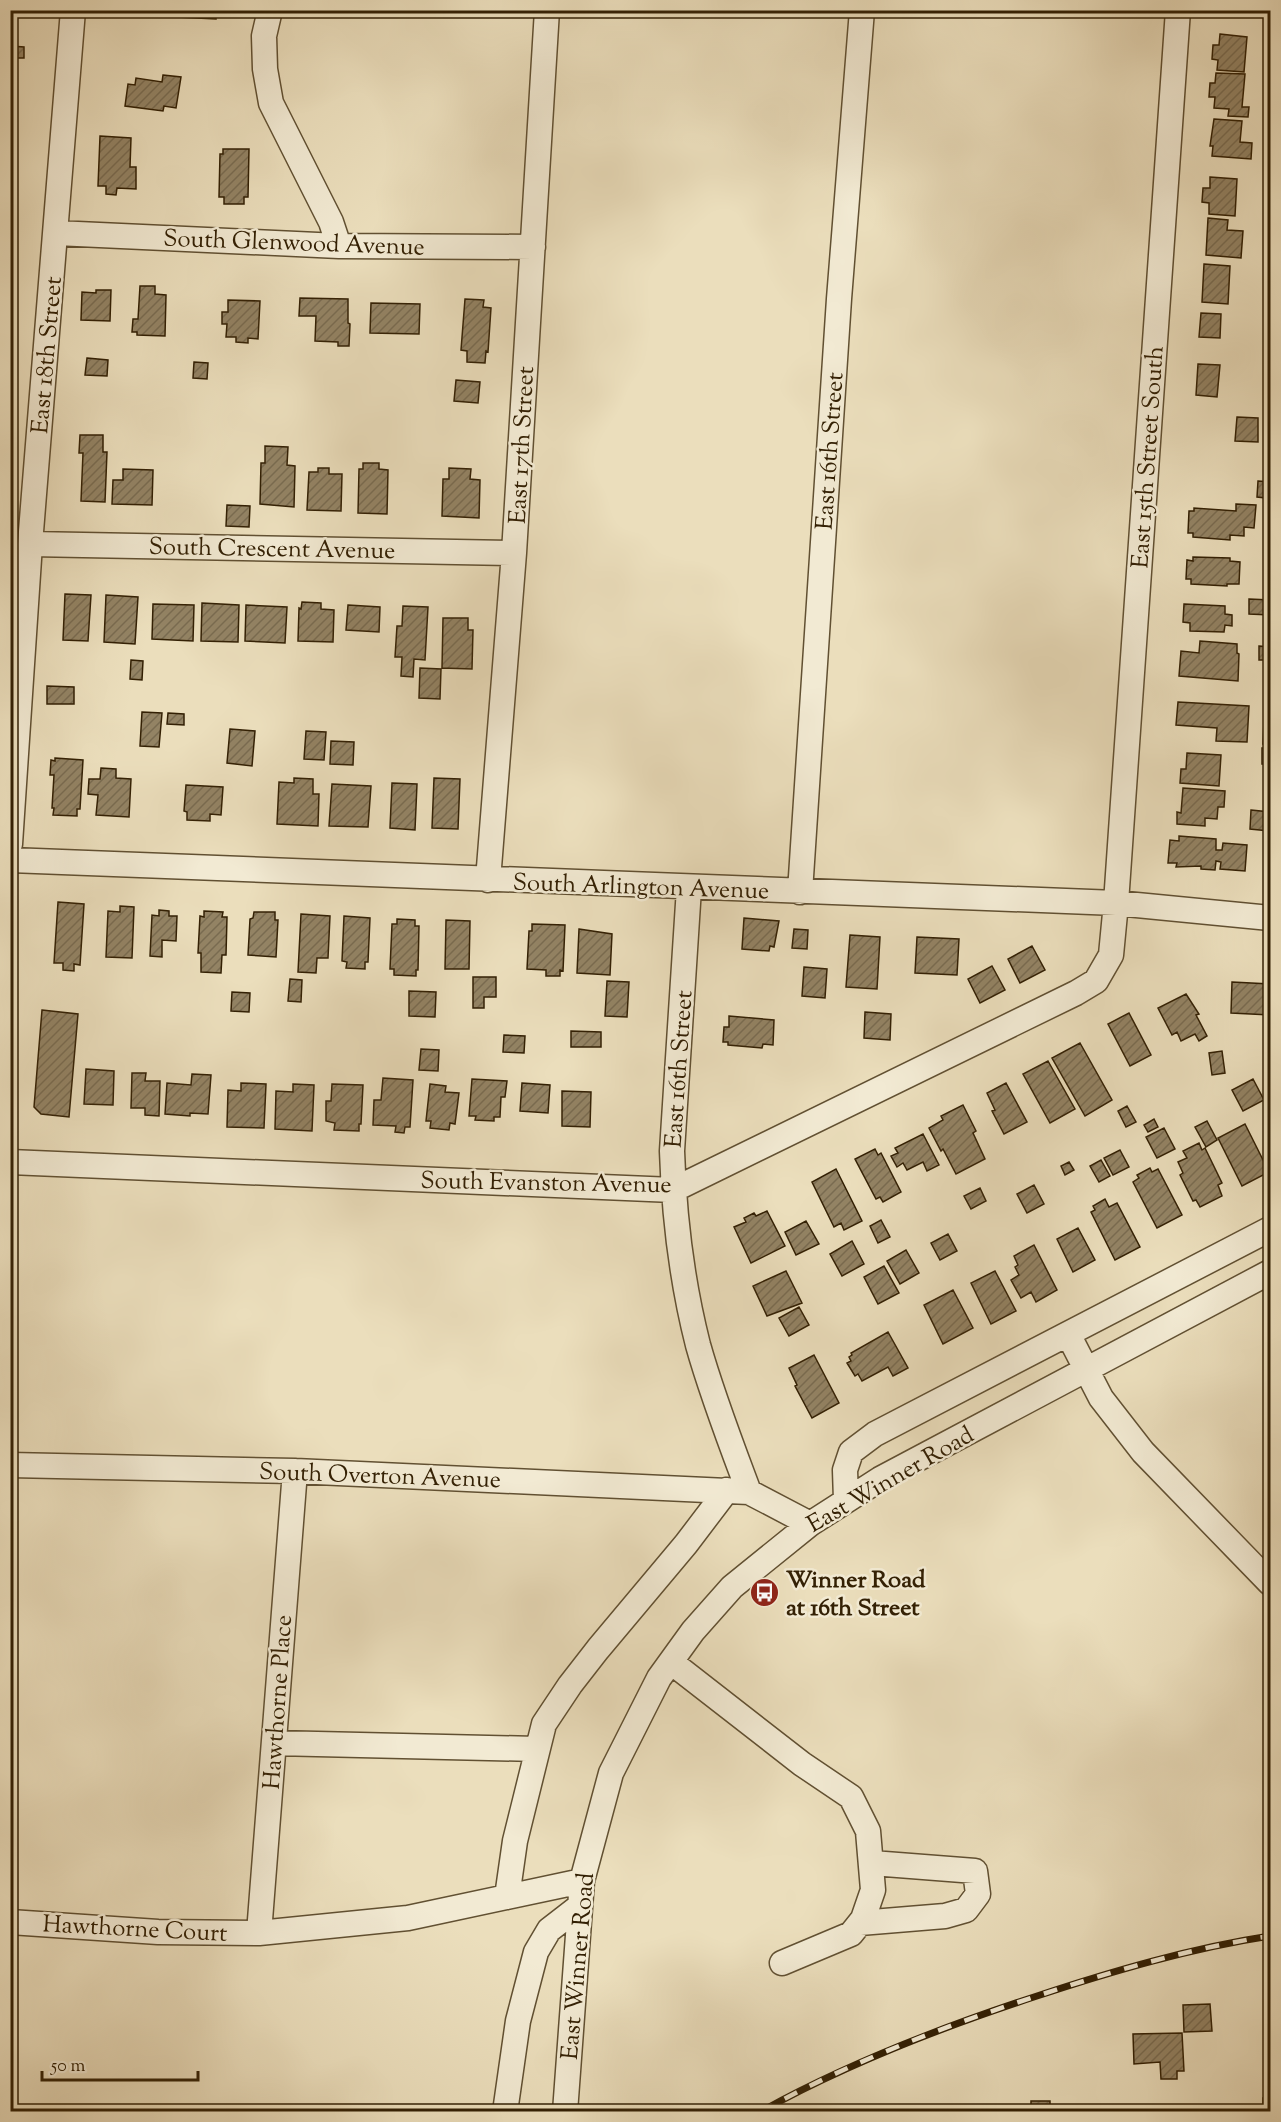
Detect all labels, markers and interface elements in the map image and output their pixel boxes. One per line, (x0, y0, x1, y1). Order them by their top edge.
street label: South Glenwood Avenue (163, 222, 425, 266)
street label: East 18th Street (24, 275, 72, 435)
street label: East 15th Street South (1124, 345, 1174, 569)
street label: East 17th Street (502, 365, 544, 525)
street label: East 16th Street (809, 371, 853, 531)
street label: South Crescent Avenue (148, 531, 396, 569)
street label: South Arlington Avenue (512, 867, 770, 909)
street label: East 16th Street (658, 989, 702, 1149)
street label: South Evanston Avenue (420, 1165, 672, 1203)
street label: East Winner Road (801, 1419, 981, 1542)
street label: South Overton Avenue (258, 1456, 501, 1498)
place label: Winner Road at 16th Street (786, 1564, 926, 1626)
bus stop icon: Winner Road at 16th Street (749, 1577, 781, 1609)
street label: Hawthorne Place (256, 1614, 302, 1791)
street label: East Winner Road (554, 1871, 604, 2061)
street label: Hawthorne Court (42, 1908, 228, 1952)
scale bar (42, 2044, 198, 2082)
text: 50 m (50, 2054, 86, 2080)

